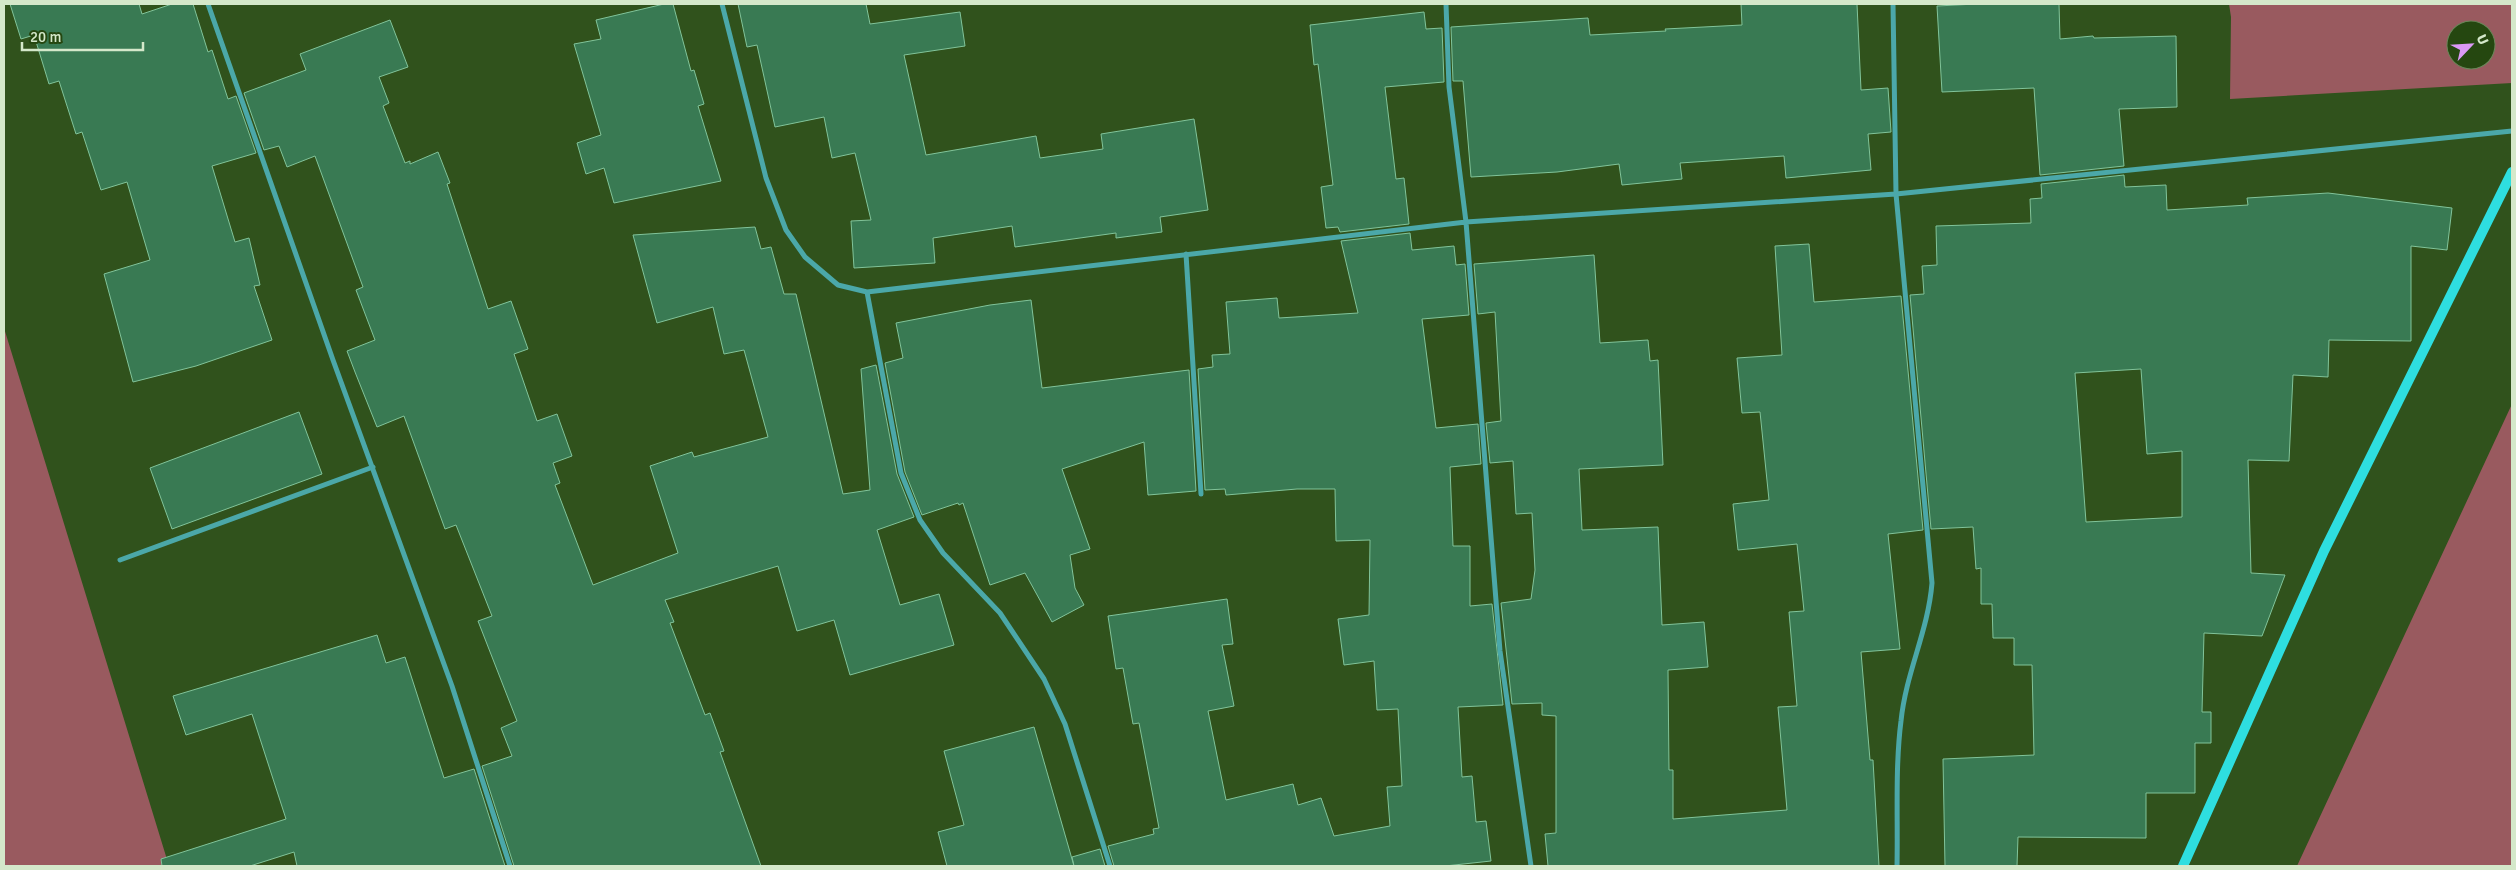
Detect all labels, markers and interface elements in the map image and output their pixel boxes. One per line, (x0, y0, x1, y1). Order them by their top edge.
scale bar (22, 20, 144, 52)
north arrow (2446, 20, 2496, 70)
text: 20 m (30, 28, 61, 46)
text: U (2473, 32, 2492, 48)

